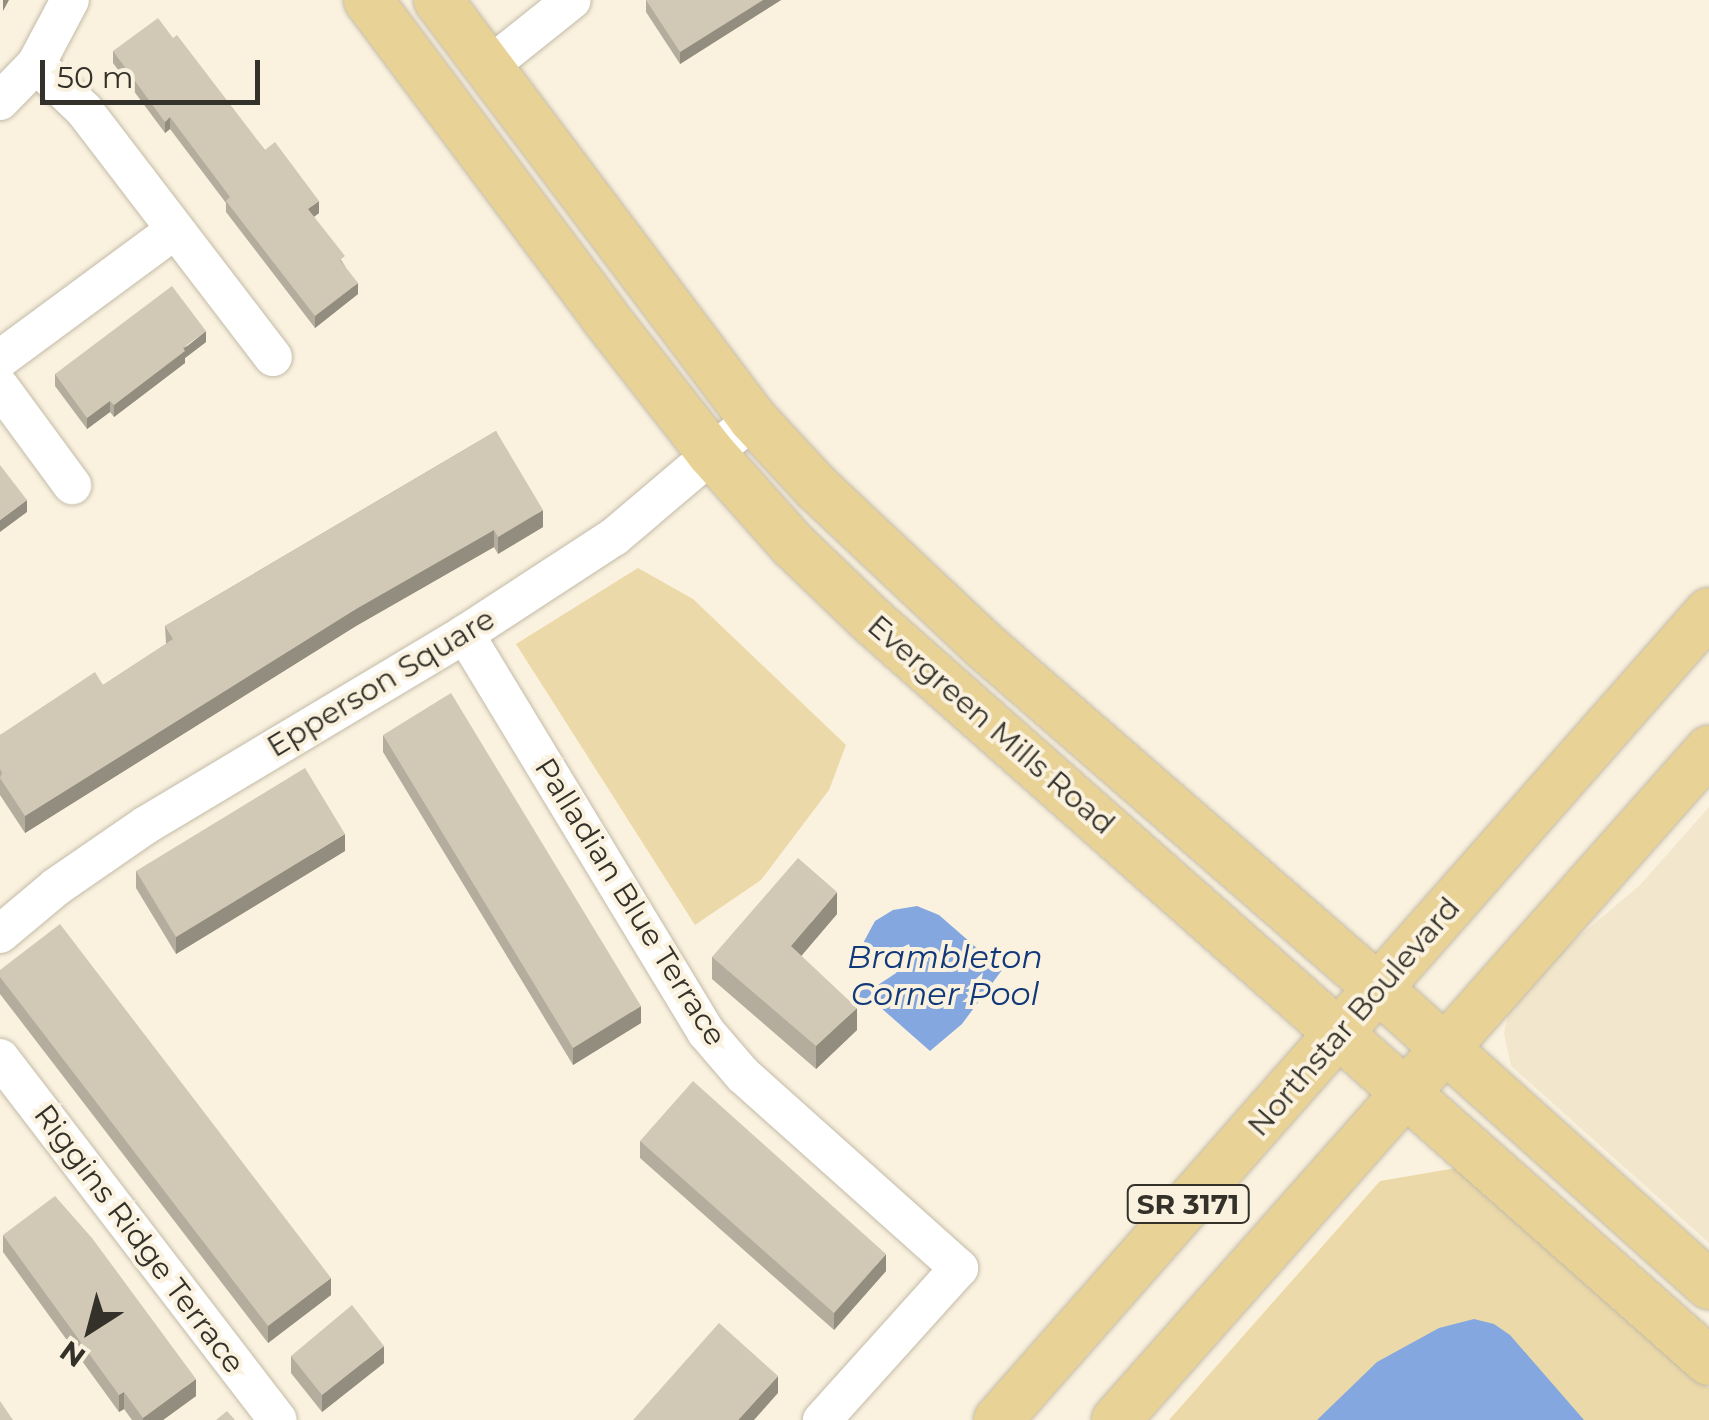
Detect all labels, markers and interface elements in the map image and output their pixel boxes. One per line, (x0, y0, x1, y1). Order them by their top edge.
scale bar (45, 40, 265, 102)
text: 50 m (57, 59, 134, 96)
street label: Epperson Square (261, 601, 501, 765)
street label: Evergreen Mills Road (860, 608, 1122, 842)
street label: Palladian Blue Terrace (527, 751, 733, 1053)
street label: Northstar Boulevard (1240, 890, 1468, 1144)
water label: Brambleton Corner Pool (847, 939, 1043, 1014)
street label: Riggins Ridge Terrace (26, 1098, 252, 1380)
road number: SR 3171 (1126, 1181, 1250, 1227)
north arrow (40, 1280, 140, 1380)
text: N (53, 1334, 92, 1375)

